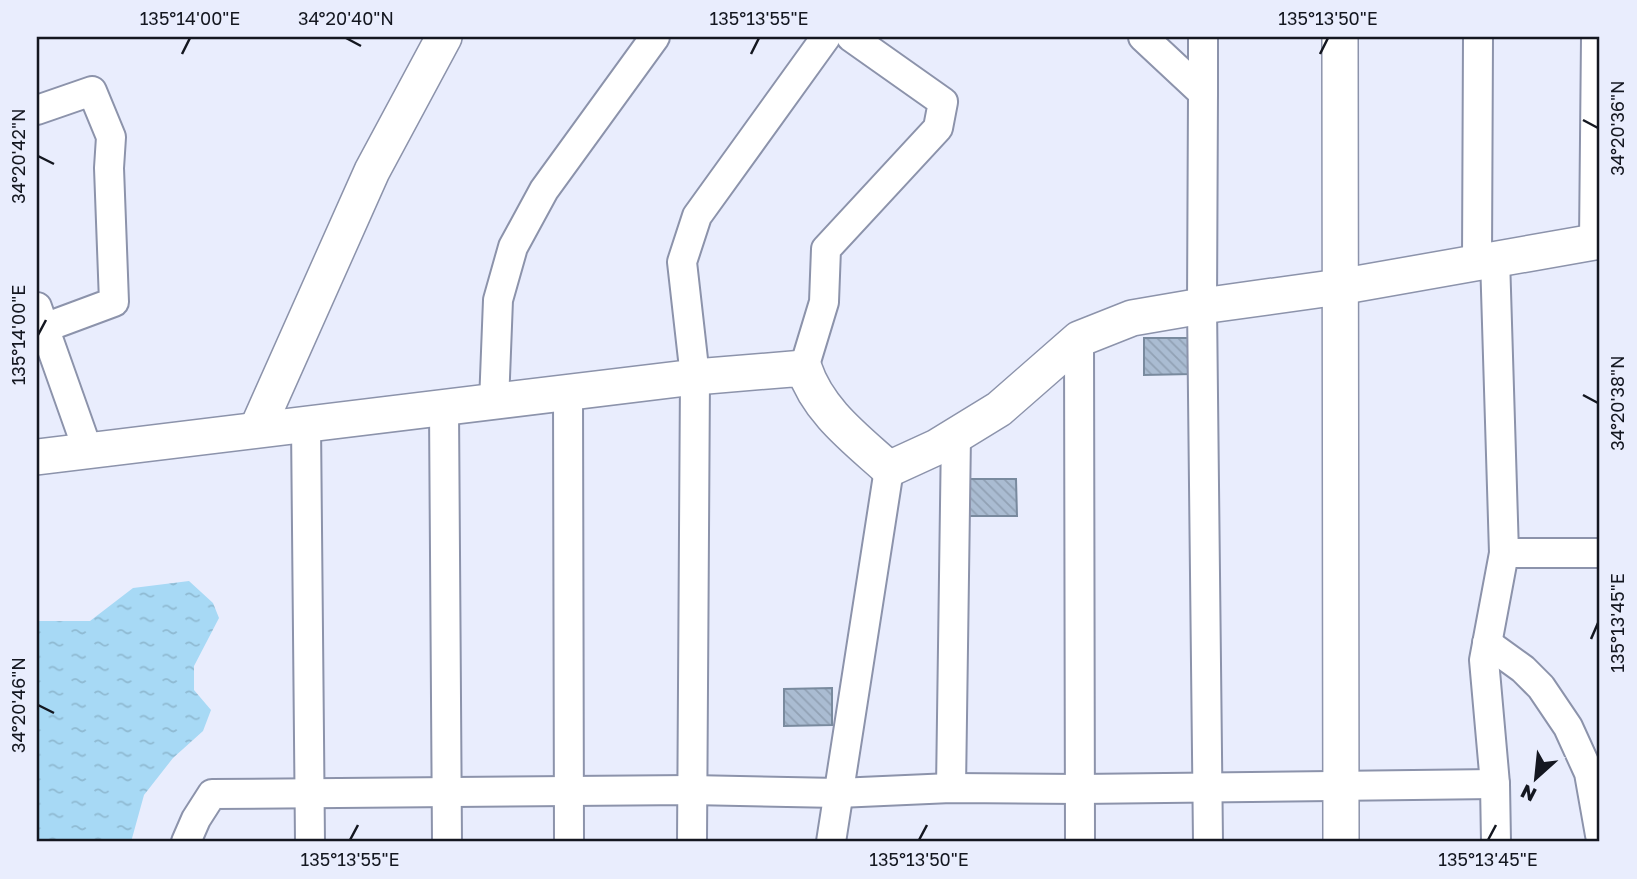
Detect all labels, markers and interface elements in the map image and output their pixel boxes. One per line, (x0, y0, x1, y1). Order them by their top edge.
text: 135°14'00"E (140, 7, 240, 29)
text: 34°20'40"N (298, 7, 394, 29)
text: 135°13'55"E (710, 7, 808, 29)
text: 135°13'50"E (1278, 7, 1378, 29)
text: 34°20'36"N (1606, 80, 1628, 176)
text: 34°20'42"N (7, 108, 29, 204)
text: 135°14'00"E (7, 285, 29, 385)
text: 34°20'38"N (1606, 355, 1628, 451)
text: 135°13'45"E (1606, 573, 1628, 673)
text: 34°20'46"N (7, 657, 29, 753)
north arrow (1500, 742, 1570, 812)
text: N (1516, 780, 1540, 807)
text: 135°13'55"E (301, 848, 399, 870)
text: 135°13'50"E (869, 848, 969, 870)
text: 135°13'45"E (1438, 848, 1538, 870)

